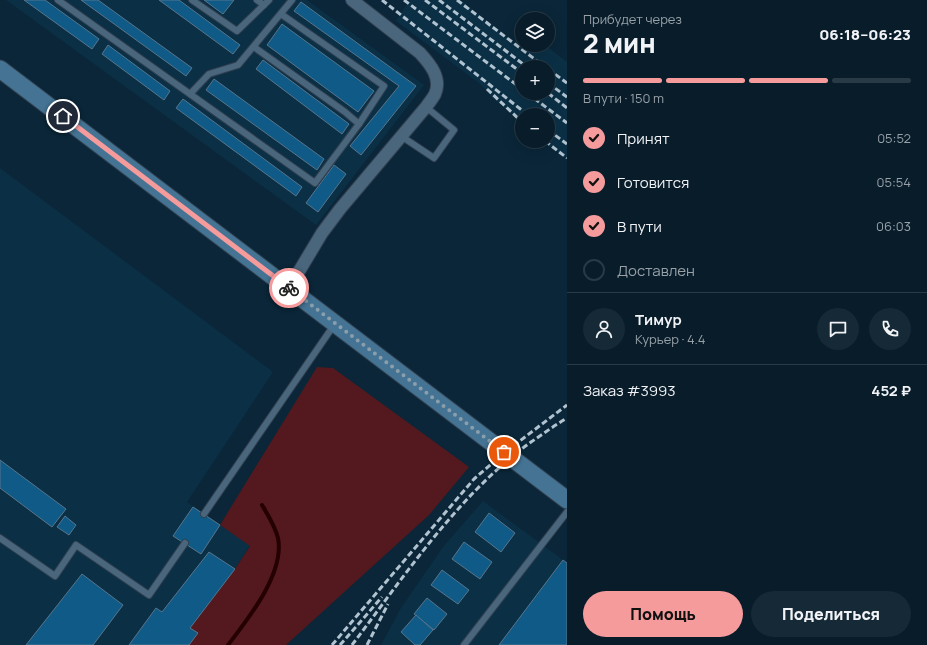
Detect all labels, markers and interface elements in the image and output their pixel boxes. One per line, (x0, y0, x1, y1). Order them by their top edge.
text: Прибудет через (583, 10, 682, 28)
map controls (515, 12, 555, 148)
button: layers (515, 12, 555, 52)
text: 06:18–06:23 (819, 24, 911, 45)
text: 2 мин (583, 25, 656, 61)
button: + (515, 60, 555, 100)
text: В пути · 150 m (583, 89, 664, 107)
pin (46, 99, 80, 133)
icon: home (52, 105, 74, 127)
button: − (515, 108, 555, 148)
icon: check (583, 127, 605, 149)
text: Принят (617, 128, 670, 149)
text: 05:52 (877, 129, 911, 147)
icon: check (583, 171, 605, 193)
text: Готовится (617, 172, 689, 193)
text: 05:54 (877, 173, 911, 191)
icon: check (583, 215, 605, 237)
text: В пути (617, 216, 662, 237)
text: 06:03 (876, 217, 911, 235)
text: Доставлен (617, 260, 695, 281)
courier (269, 268, 309, 308)
icon: bike (278, 277, 300, 299)
button: person (583, 308, 625, 350)
button: chat (817, 308, 859, 350)
button: phone (869, 308, 911, 350)
text: Тимур (635, 309, 682, 330)
text: Курьер · 4.4 (635, 330, 705, 348)
text: Заказ #3993 (583, 380, 676, 401)
text: 452 ₽ (871, 380, 911, 401)
pin (487, 435, 521, 469)
icon: bag (493, 441, 515, 463)
button: Помощь (583, 591, 743, 637)
button: Поделиться (751, 591, 911, 637)

